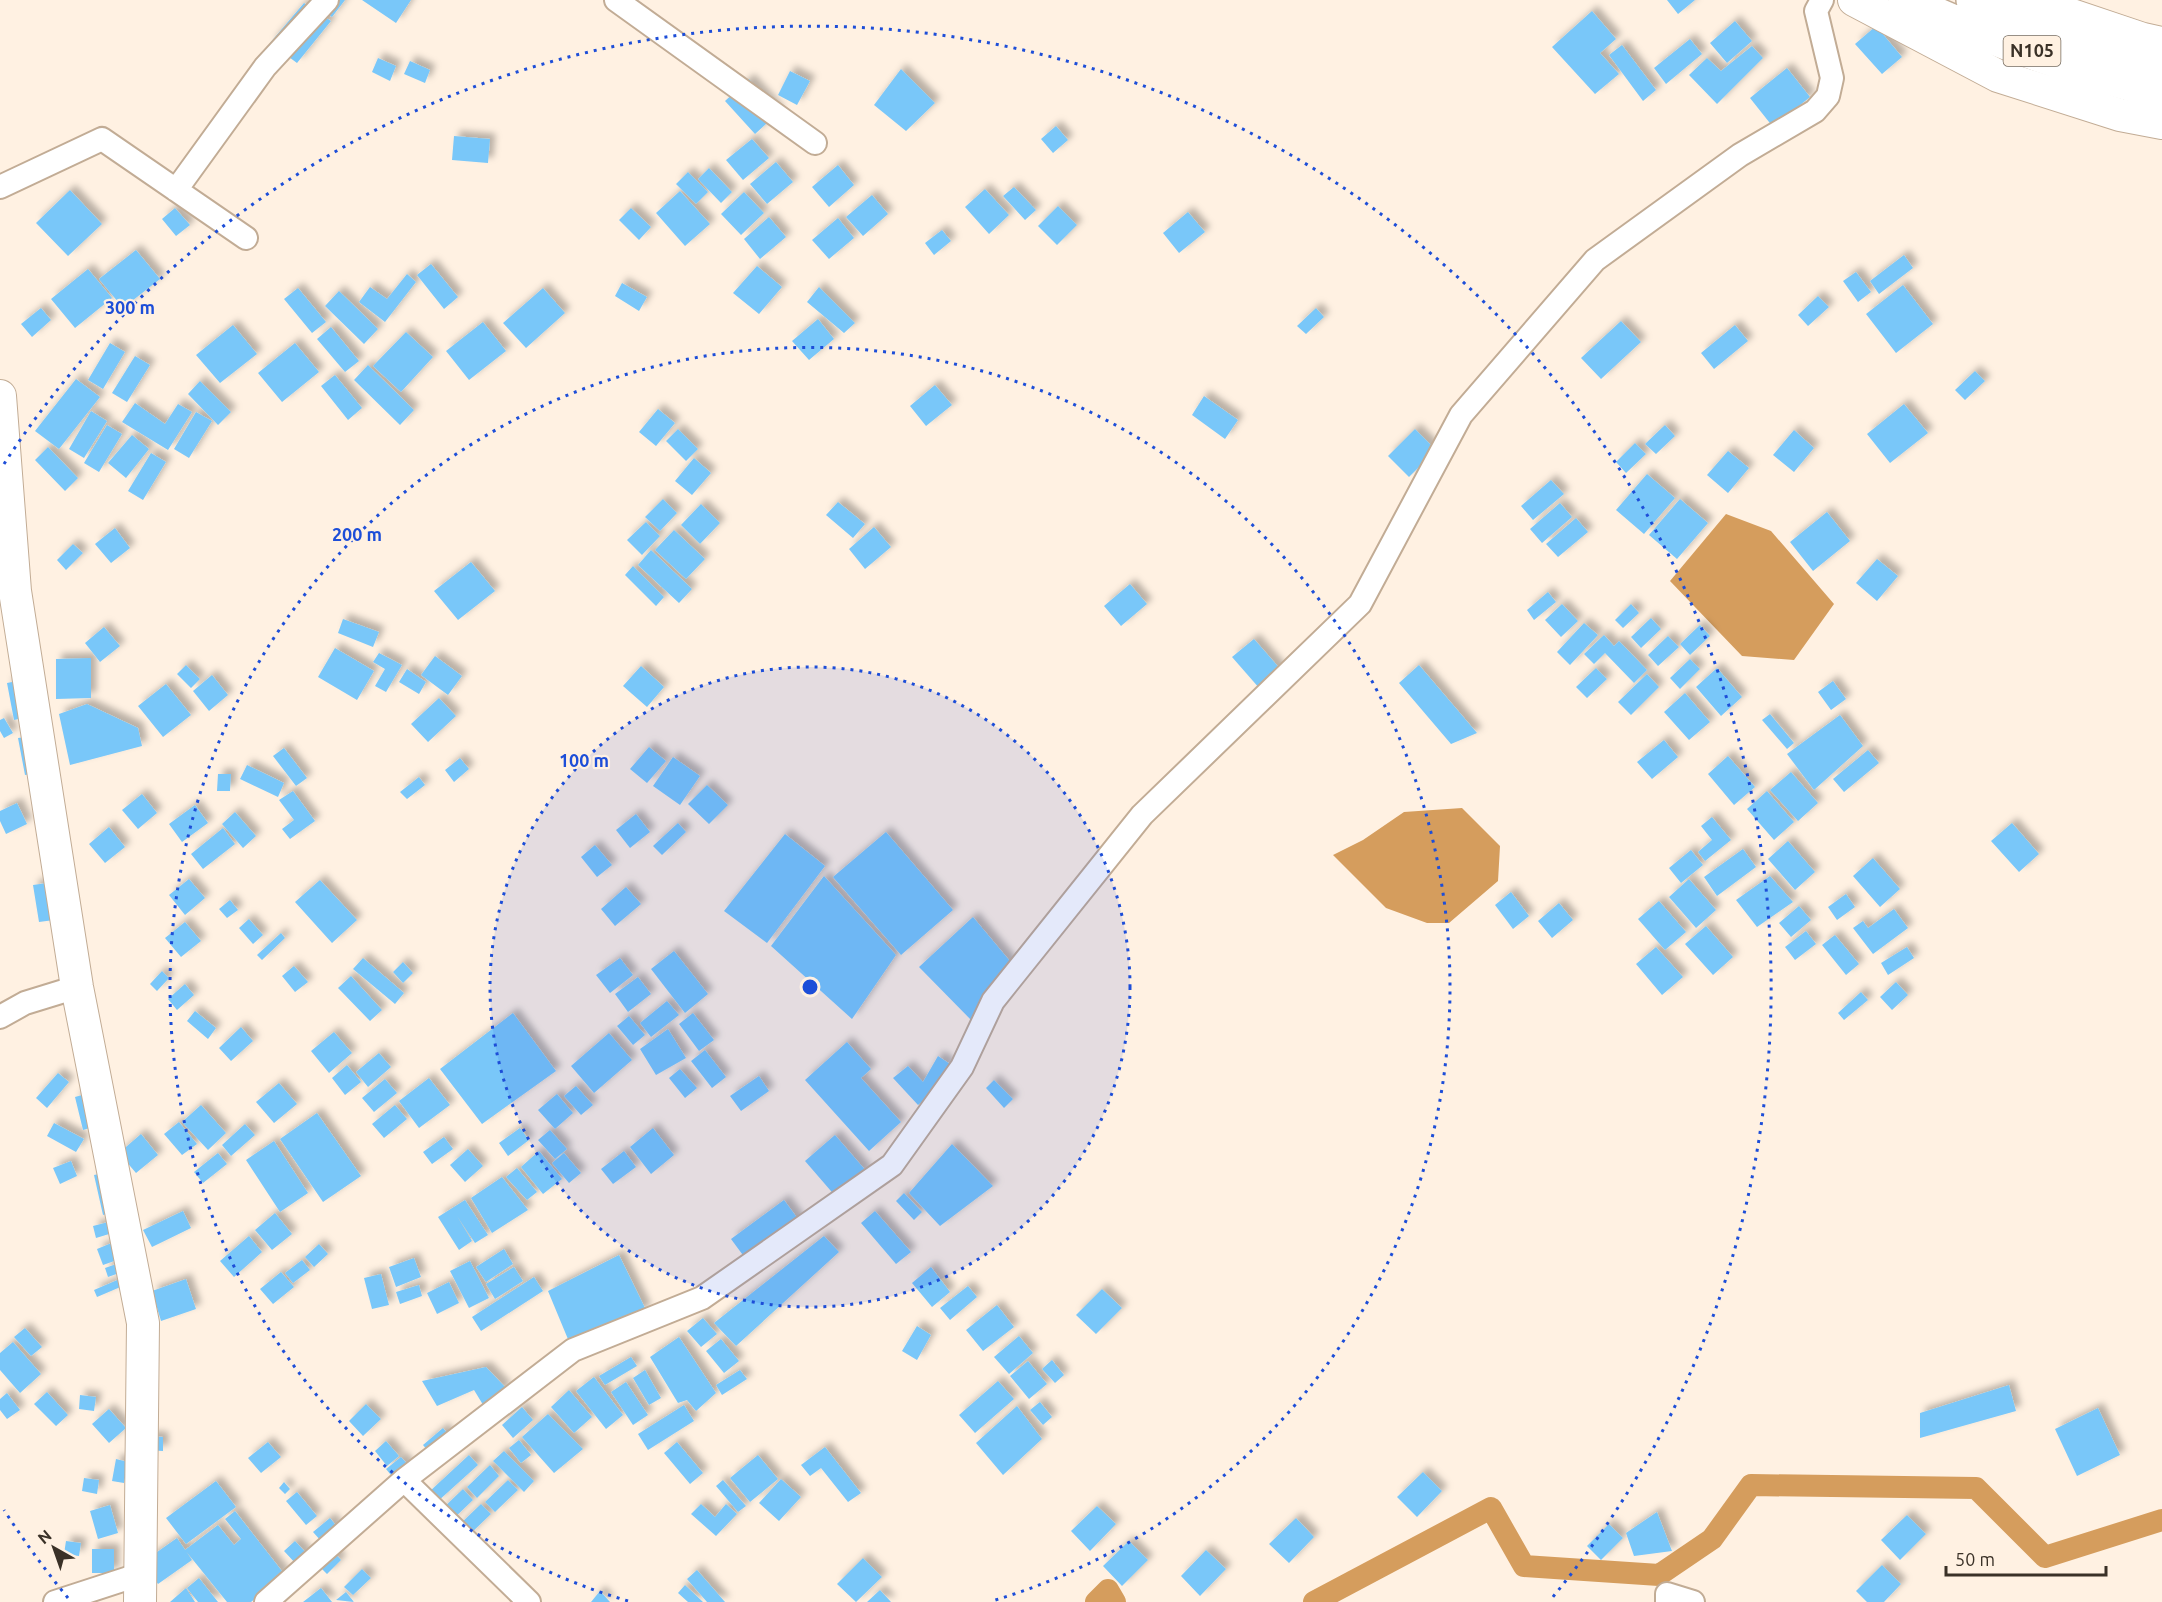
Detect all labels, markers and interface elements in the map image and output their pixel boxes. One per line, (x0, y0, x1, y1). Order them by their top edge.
road number: N105 (2004, 36, 2060, 66)
text: 300 m (105, 297, 155, 317)
text: 200 m (332, 524, 382, 544)
text: 100 m (559, 750, 609, 770)
centre of rings (800, 977, 820, 997)
north arrow (24, 1518, 84, 1578)
text: N (34, 1526, 55, 1547)
scale bar (1946, 1539, 2106, 1577)
text: 50 m (1955, 1549, 1995, 1569)

